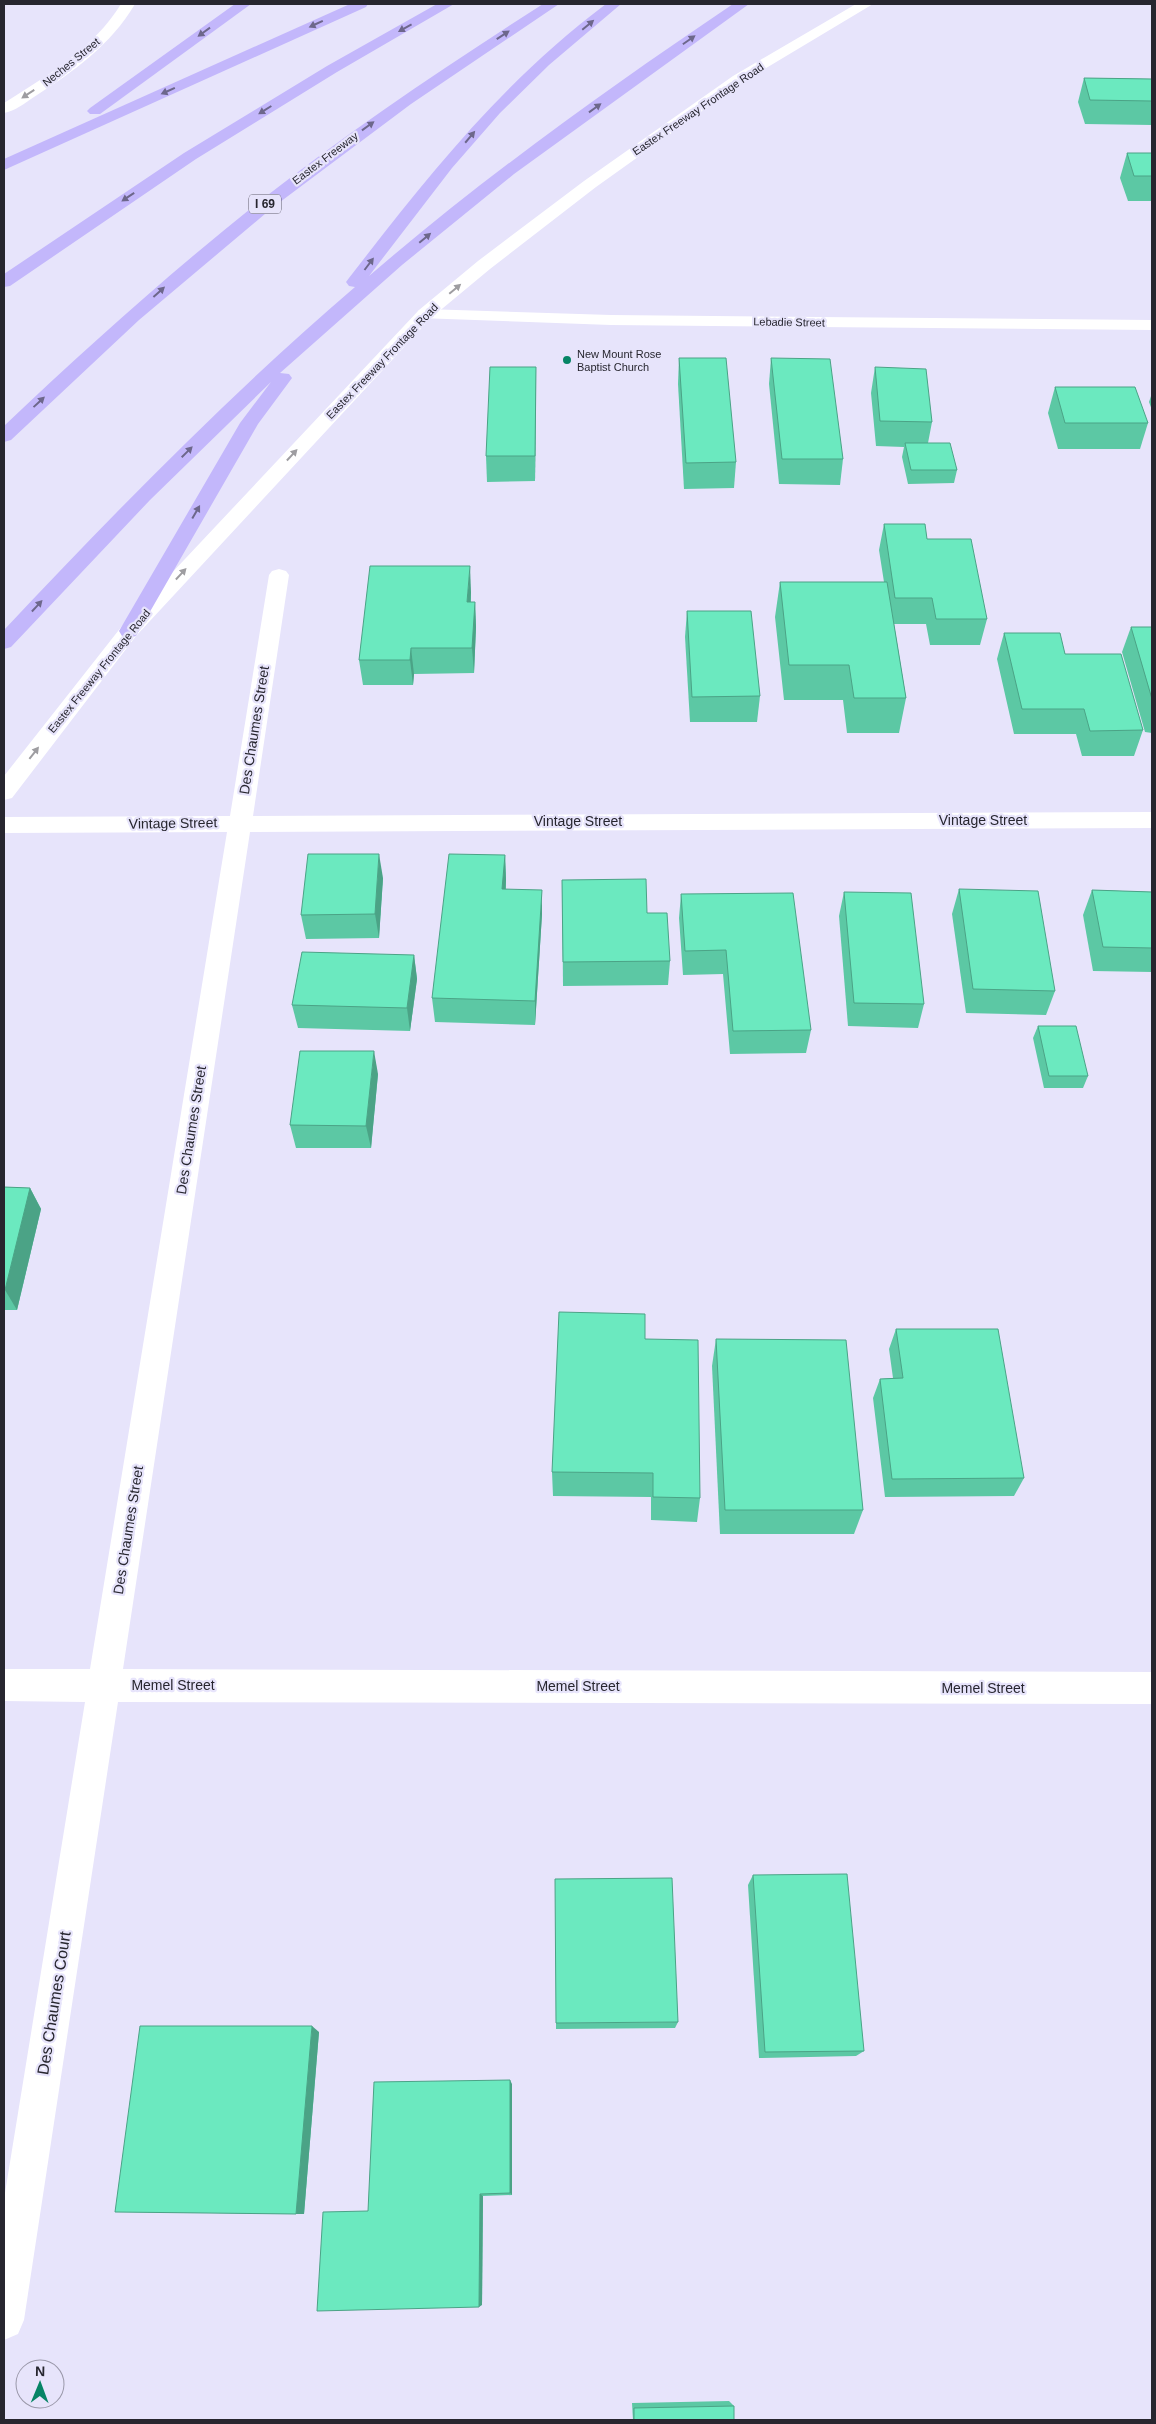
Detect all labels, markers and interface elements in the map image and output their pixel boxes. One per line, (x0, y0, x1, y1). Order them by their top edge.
one-way arrow (309, 20, 324, 28)
one-way arrow (581, 20, 594, 31)
one-way arrow (398, 23, 412, 32)
one-way arrow (197, 27, 211, 37)
one-way arrow (496, 31, 510, 40)
street label: Neches Street (40, 35, 102, 89)
one-way arrow (682, 35, 696, 45)
street label: Eastex Freeway Frontage Road (630, 61, 766, 157)
one-way arrow (161, 87, 176, 96)
one-way arrow (21, 90, 35, 99)
one-way arrow (588, 103, 602, 113)
one-way arrow (258, 105, 271, 114)
one-way arrow (361, 121, 375, 131)
street label: Eastex Freeway (290, 129, 360, 187)
one-way arrow (465, 131, 476, 144)
one-way arrow (121, 192, 135, 202)
road number: I 69 (249, 194, 281, 213)
one-way arrow (418, 233, 431, 244)
one-way arrow (364, 257, 374, 271)
one-way arrow (448, 283, 460, 295)
one-way arrow (152, 287, 165, 298)
street label: Eastex Freeway Frontage Road (324, 301, 440, 421)
street label: Lebadie Street (753, 315, 825, 329)
place label: New Mount Rose Baptist Church (577, 348, 661, 373)
marker: New Mount Rose Baptist Church (561, 354, 573, 366)
one-way arrow (33, 396, 45, 408)
one-way arrow (181, 446, 193, 458)
one-way arrow (286, 449, 298, 461)
one-way arrow (192, 505, 200, 520)
one-way arrow (175, 568, 187, 580)
one-way arrow (31, 600, 43, 612)
street label: Eastex Freeway Frontage Road (45, 607, 153, 735)
street label: Des Chaumes Street (236, 664, 272, 795)
one-way arrow (28, 747, 39, 760)
street label: Vintage Street (939, 812, 1027, 828)
street label: Vintage Street (534, 813, 622, 829)
street label: Vintage Street (129, 814, 217, 832)
street label: Des Chaumes Street (173, 1064, 209, 1195)
street label: Des Chaumes Street (110, 1464, 146, 1595)
street label: Memel Street (131, 1677, 215, 1693)
street label: Memel Street (536, 1678, 620, 1694)
street label: Memel Street (941, 1680, 1025, 1696)
street label: Des Chaumes Court (34, 1930, 74, 2076)
north arrow (15, 2359, 65, 2409)
text: N (35, 2363, 45, 2379)

